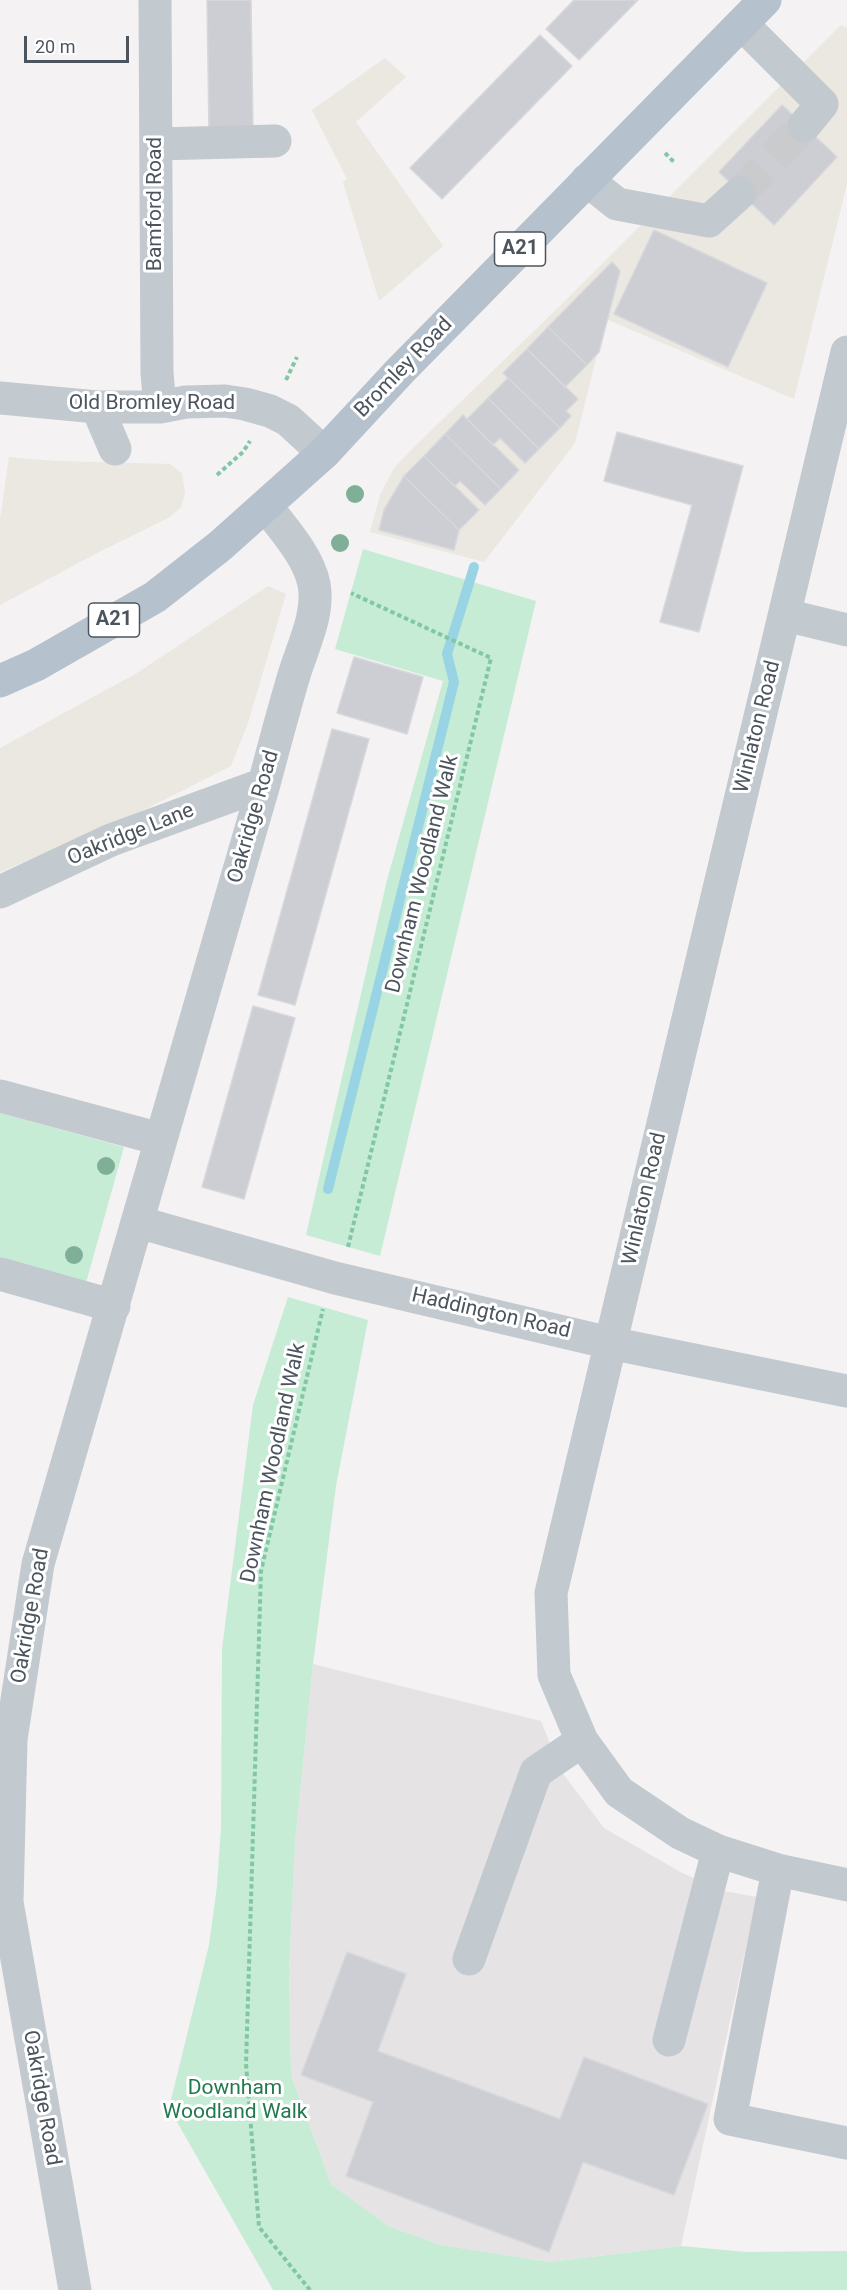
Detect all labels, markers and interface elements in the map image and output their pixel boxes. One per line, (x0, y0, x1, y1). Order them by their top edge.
scale bar (27, 24, 132, 62)
text: 20 m (35, 36, 75, 57)
street label: Bamford Road (143, 137, 169, 271)
road number: A21 (494, 232, 546, 266)
street label: Bromley Road (350, 313, 458, 423)
street label: Old Bromley Road (69, 391, 235, 417)
road number: A21 (88, 603, 140, 637)
street label: Winlaton Road (729, 658, 787, 796)
street label: Oakridge Road (223, 748, 285, 886)
street label: Downham Woodland Walk (381, 752, 465, 996)
street label: Oakridge Lane (64, 798, 198, 872)
street label: Winlaton Road (617, 1130, 673, 1268)
street label: Haddington Road (409, 1283, 573, 1345)
street label: Downham Woodland Walk (236, 1341, 312, 1585)
street label: Oakridge Road (7, 1546, 55, 1686)
street label: Oakridge Road (17, 2028, 65, 2168)
park label: Downham Woodland Walk (163, 2076, 307, 2126)

